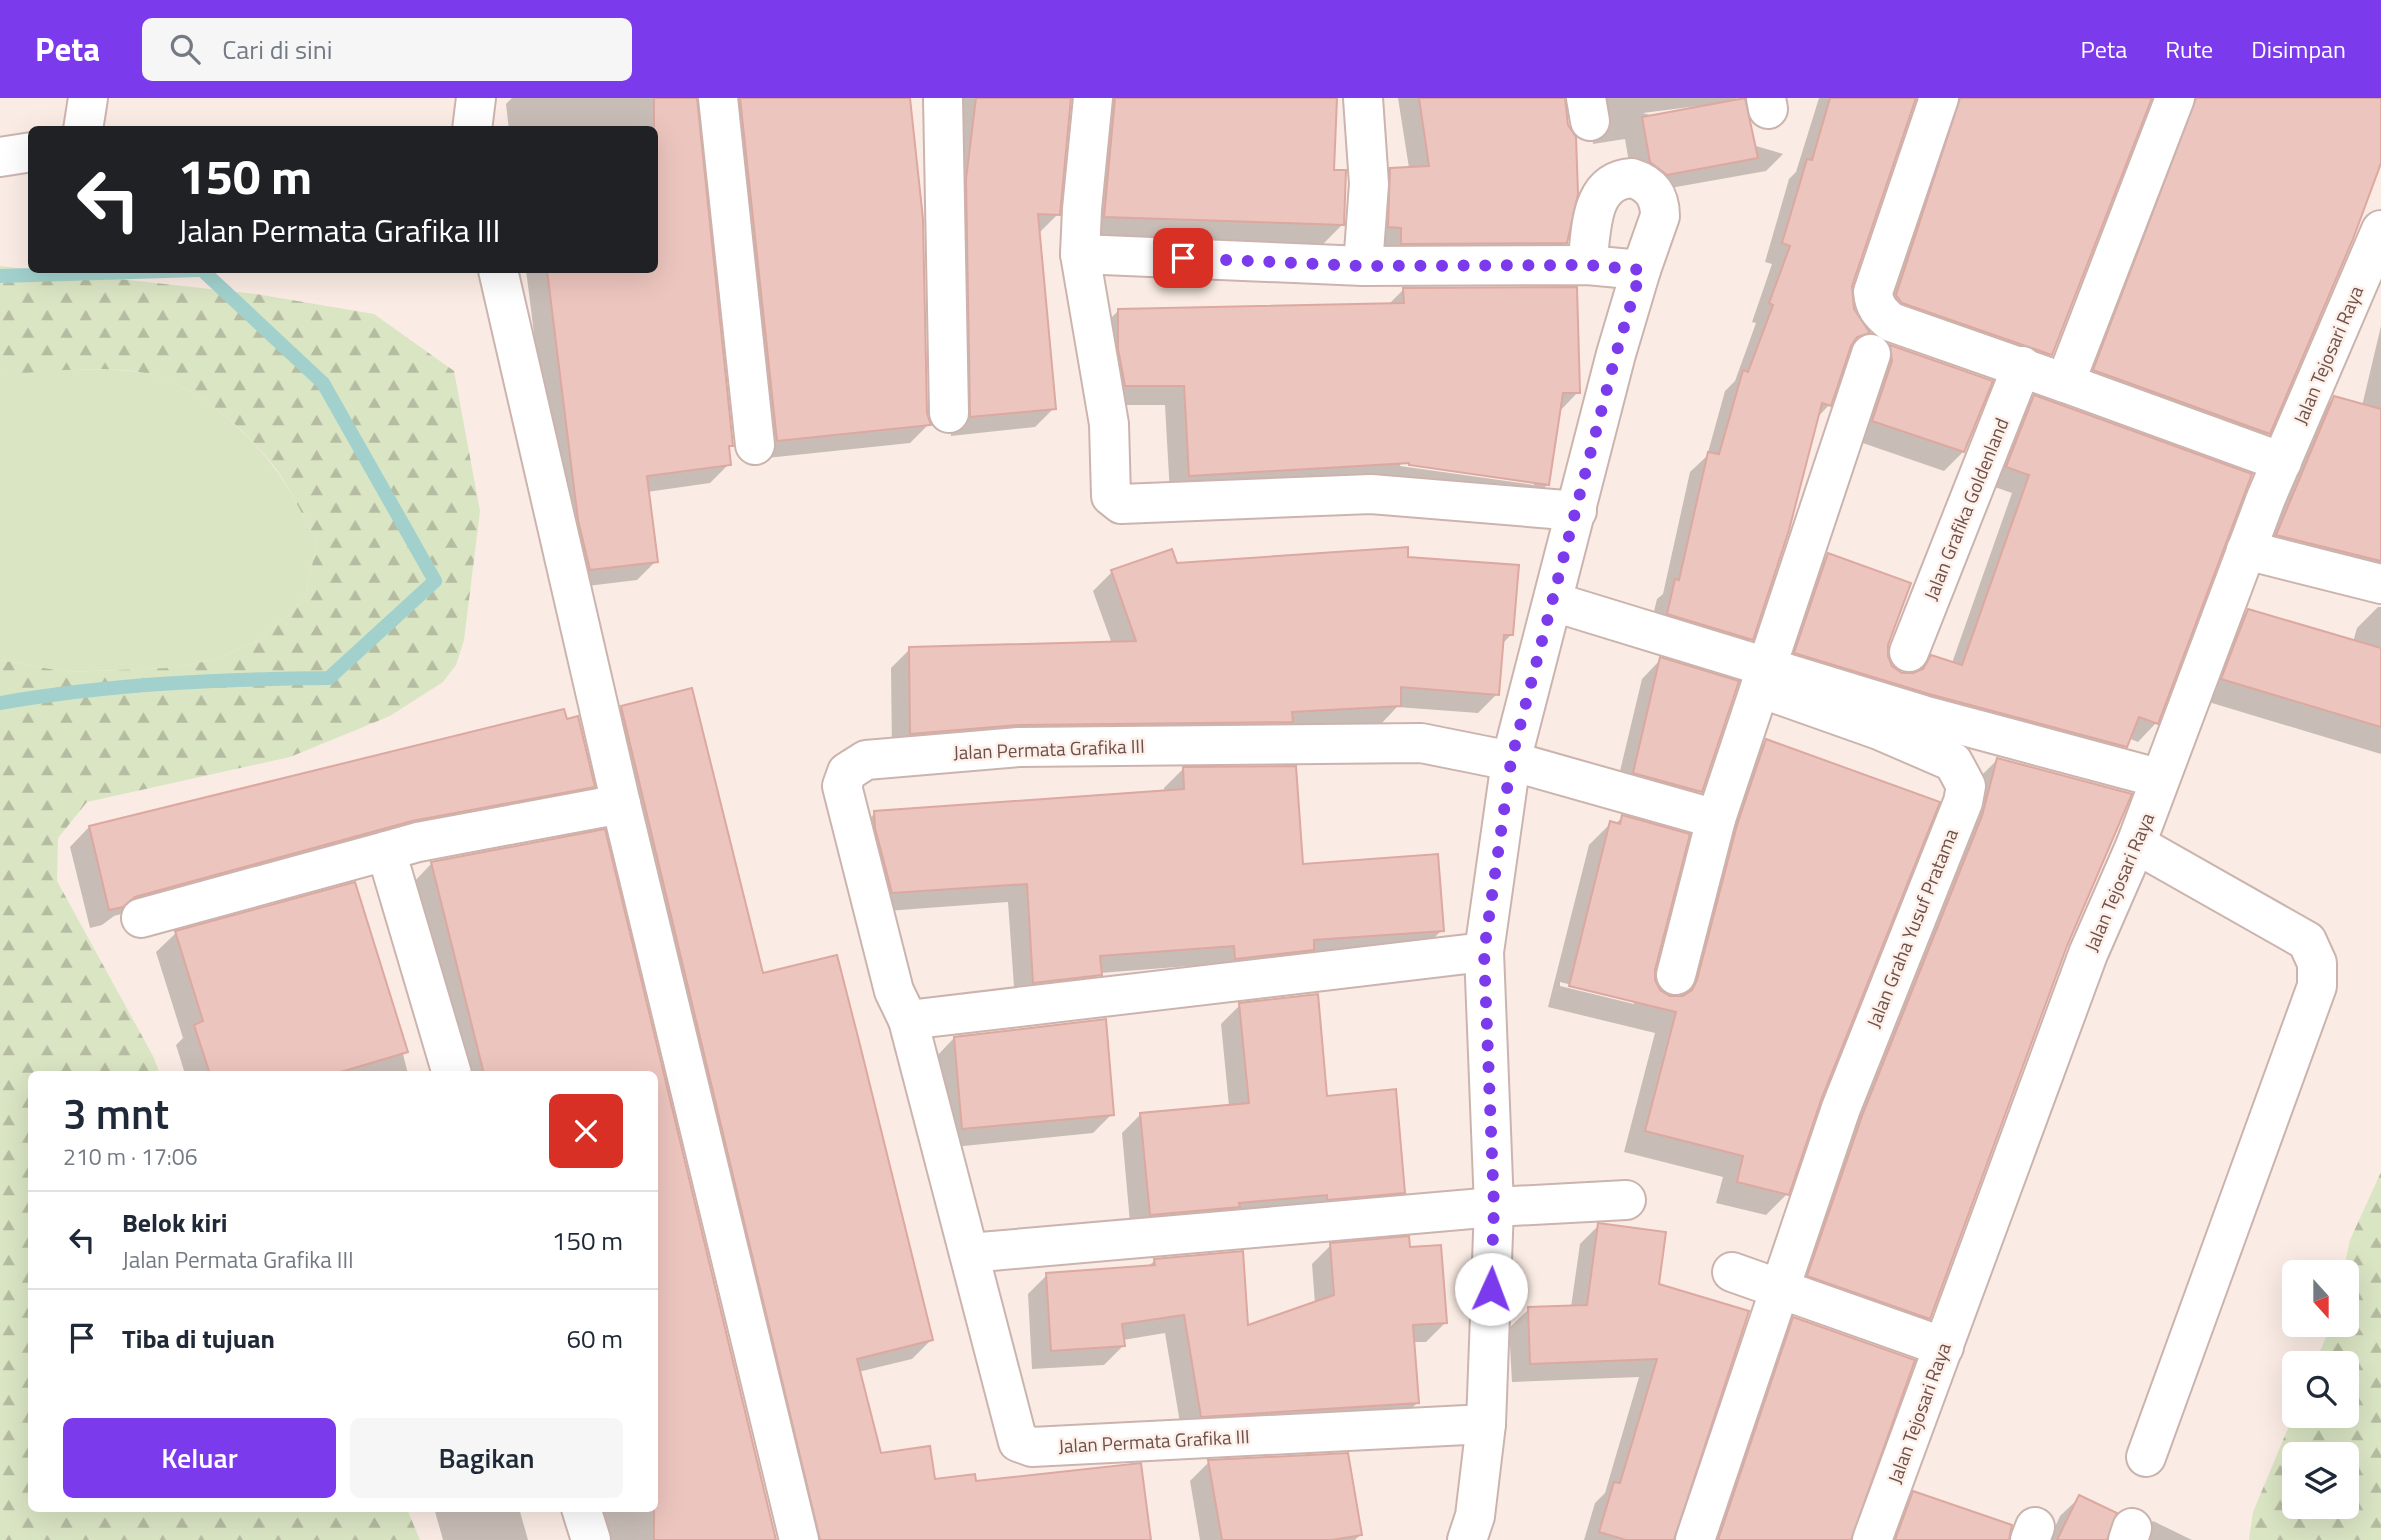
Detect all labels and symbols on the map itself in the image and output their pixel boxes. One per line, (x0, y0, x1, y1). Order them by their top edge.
pin (1153, 228, 1213, 288)
street label: Jalan Tejosari Raya (2285, 280, 2370, 429)
street label: Jalan Grafika Goldenland (1916, 413, 2015, 604)
street label: Jalan Permata Grafika III (953, 731, 1145, 766)
street label: Jalan Tejosari Raya (2076, 807, 2161, 956)
street label: Jalan Graha Yusuf Pratama (1858, 823, 1965, 1032)
position arrow (1454, 1252, 1528, 1326)
north arrow (2282, 1260, 2359, 1337)
street label: Jalan Tejosari Raya (1880, 1338, 1958, 1487)
street label: Jalan Permata Grafika III (1058, 1421, 1250, 1460)

